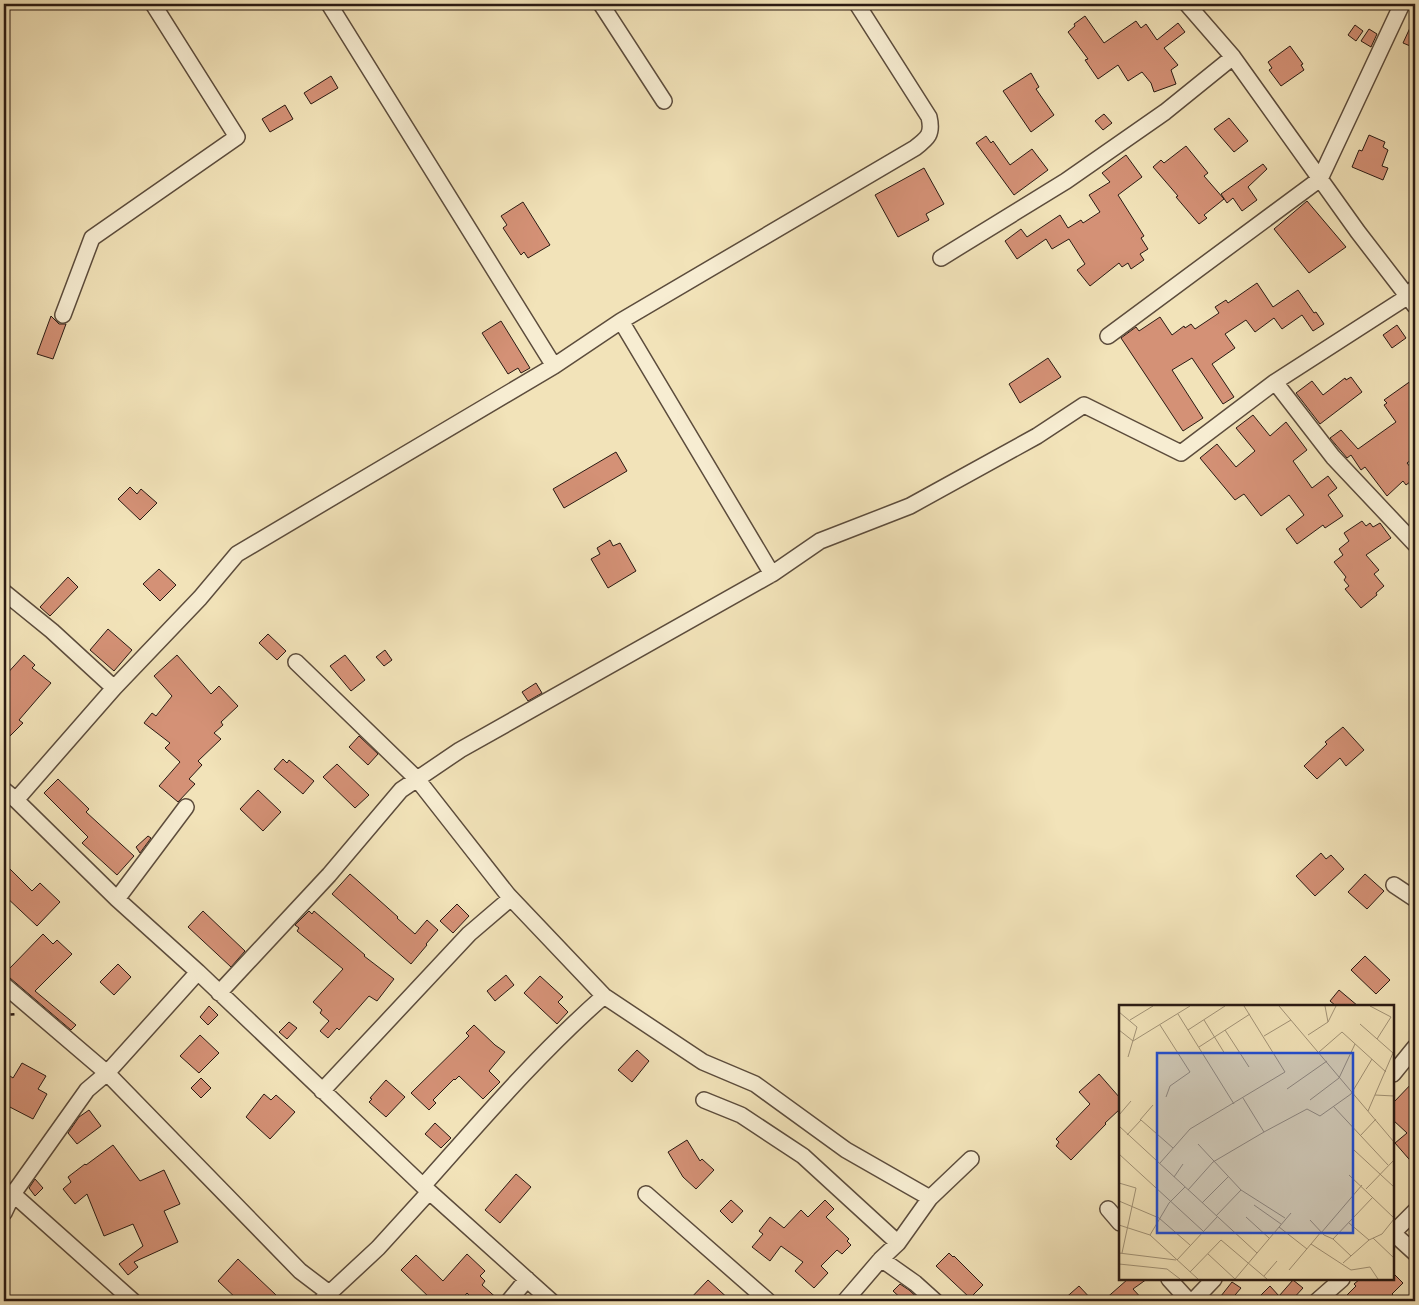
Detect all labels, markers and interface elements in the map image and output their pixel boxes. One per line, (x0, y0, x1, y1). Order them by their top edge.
inset map (1119, 1005, 1394, 1280)

